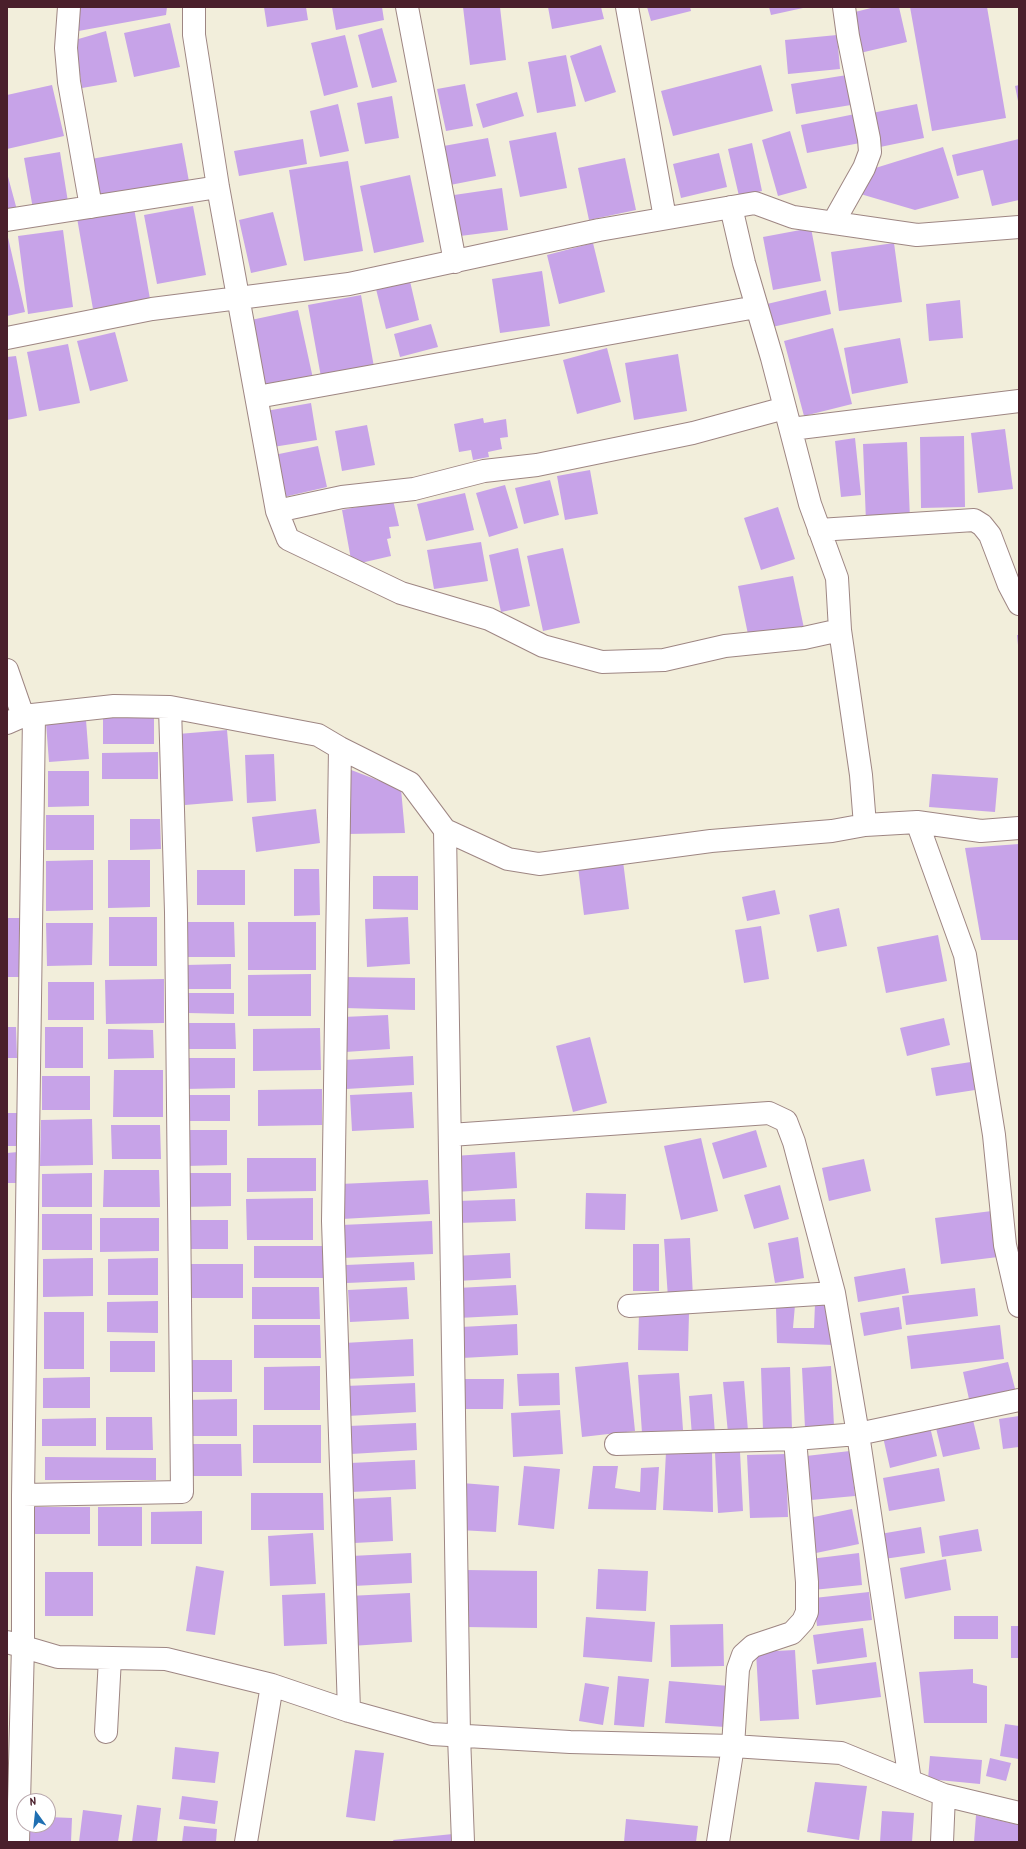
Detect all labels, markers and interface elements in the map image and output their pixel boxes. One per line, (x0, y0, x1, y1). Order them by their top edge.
north arrow (16, 1793, 56, 1833)
text: N (27, 1793, 39, 1812)

